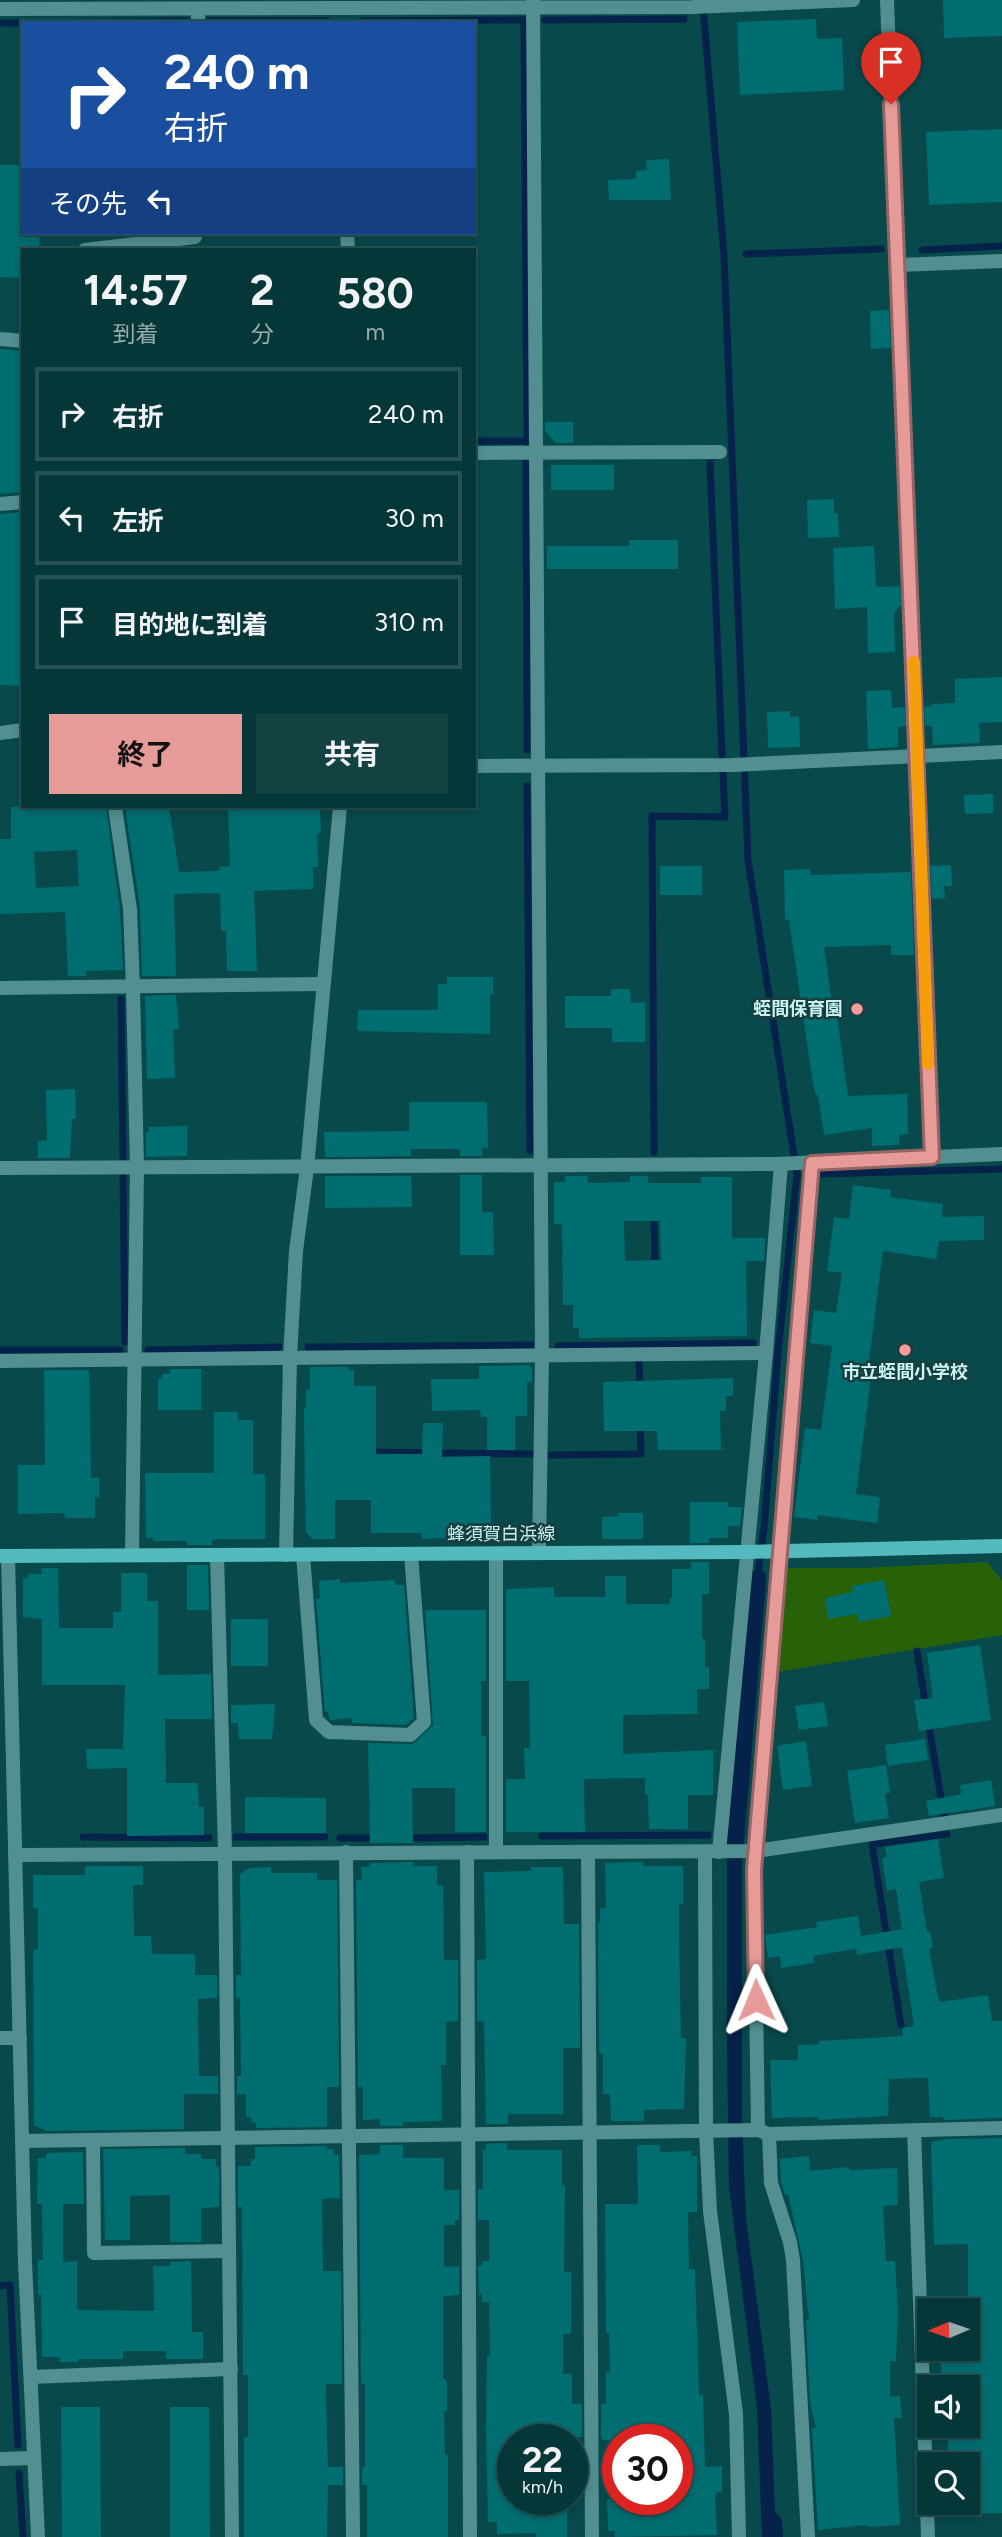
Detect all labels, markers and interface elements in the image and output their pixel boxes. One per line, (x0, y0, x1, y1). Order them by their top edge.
pin (861, 32, 921, 104)
text: 240 m (164, 42, 310, 101)
icon: arrive (872, 43, 910, 81)
icon: right (49, 49, 140, 140)
text: 右折 (164, 109, 228, 147)
icon: left (141, 182, 179, 220)
text: その先 (49, 188, 127, 220)
text: 14:57 (83, 265, 188, 316)
text: 2 (250, 265, 274, 316)
text: 580 (337, 268, 414, 319)
text: m (365, 318, 385, 346)
text: 到着 (113, 320, 159, 348)
text: 分 (251, 320, 274, 348)
icon: right (53, 395, 91, 433)
text: 240 m (368, 398, 444, 430)
text: 右折 (112, 401, 164, 433)
icon: left (53, 499, 91, 537)
text: 30 m (385, 502, 444, 534)
text: 左折 (112, 505, 164, 537)
icon: arrive (53, 603, 91, 641)
text: 310 m (374, 606, 444, 638)
text: 目的地に到着 (112, 609, 268, 641)
button: 終了 (49, 714, 242, 794)
button: 共有 (256, 714, 448, 794)
place label: 蛭間保育園 (753, 998, 843, 1020)
marker: 蛭間保育園 (849, 1001, 865, 1017)
marker: 市立蛭間小学校 (897, 1342, 913, 1358)
place label: 市立蛭間小学校 (842, 1361, 968, 1383)
street label: 蜂須賀白浜線 (447, 1523, 555, 1545)
position arrow (719, 1963, 793, 2037)
north arrow (917, 2298, 980, 2361)
map controls (917, 2298, 980, 2515)
button: sound (917, 2375, 980, 2438)
speed limit sign: 30 (602, 2424, 693, 2515)
text: 22 (522, 2439, 563, 2481)
button: search (917, 2452, 980, 2515)
text: km/h (522, 2476, 563, 2498)

